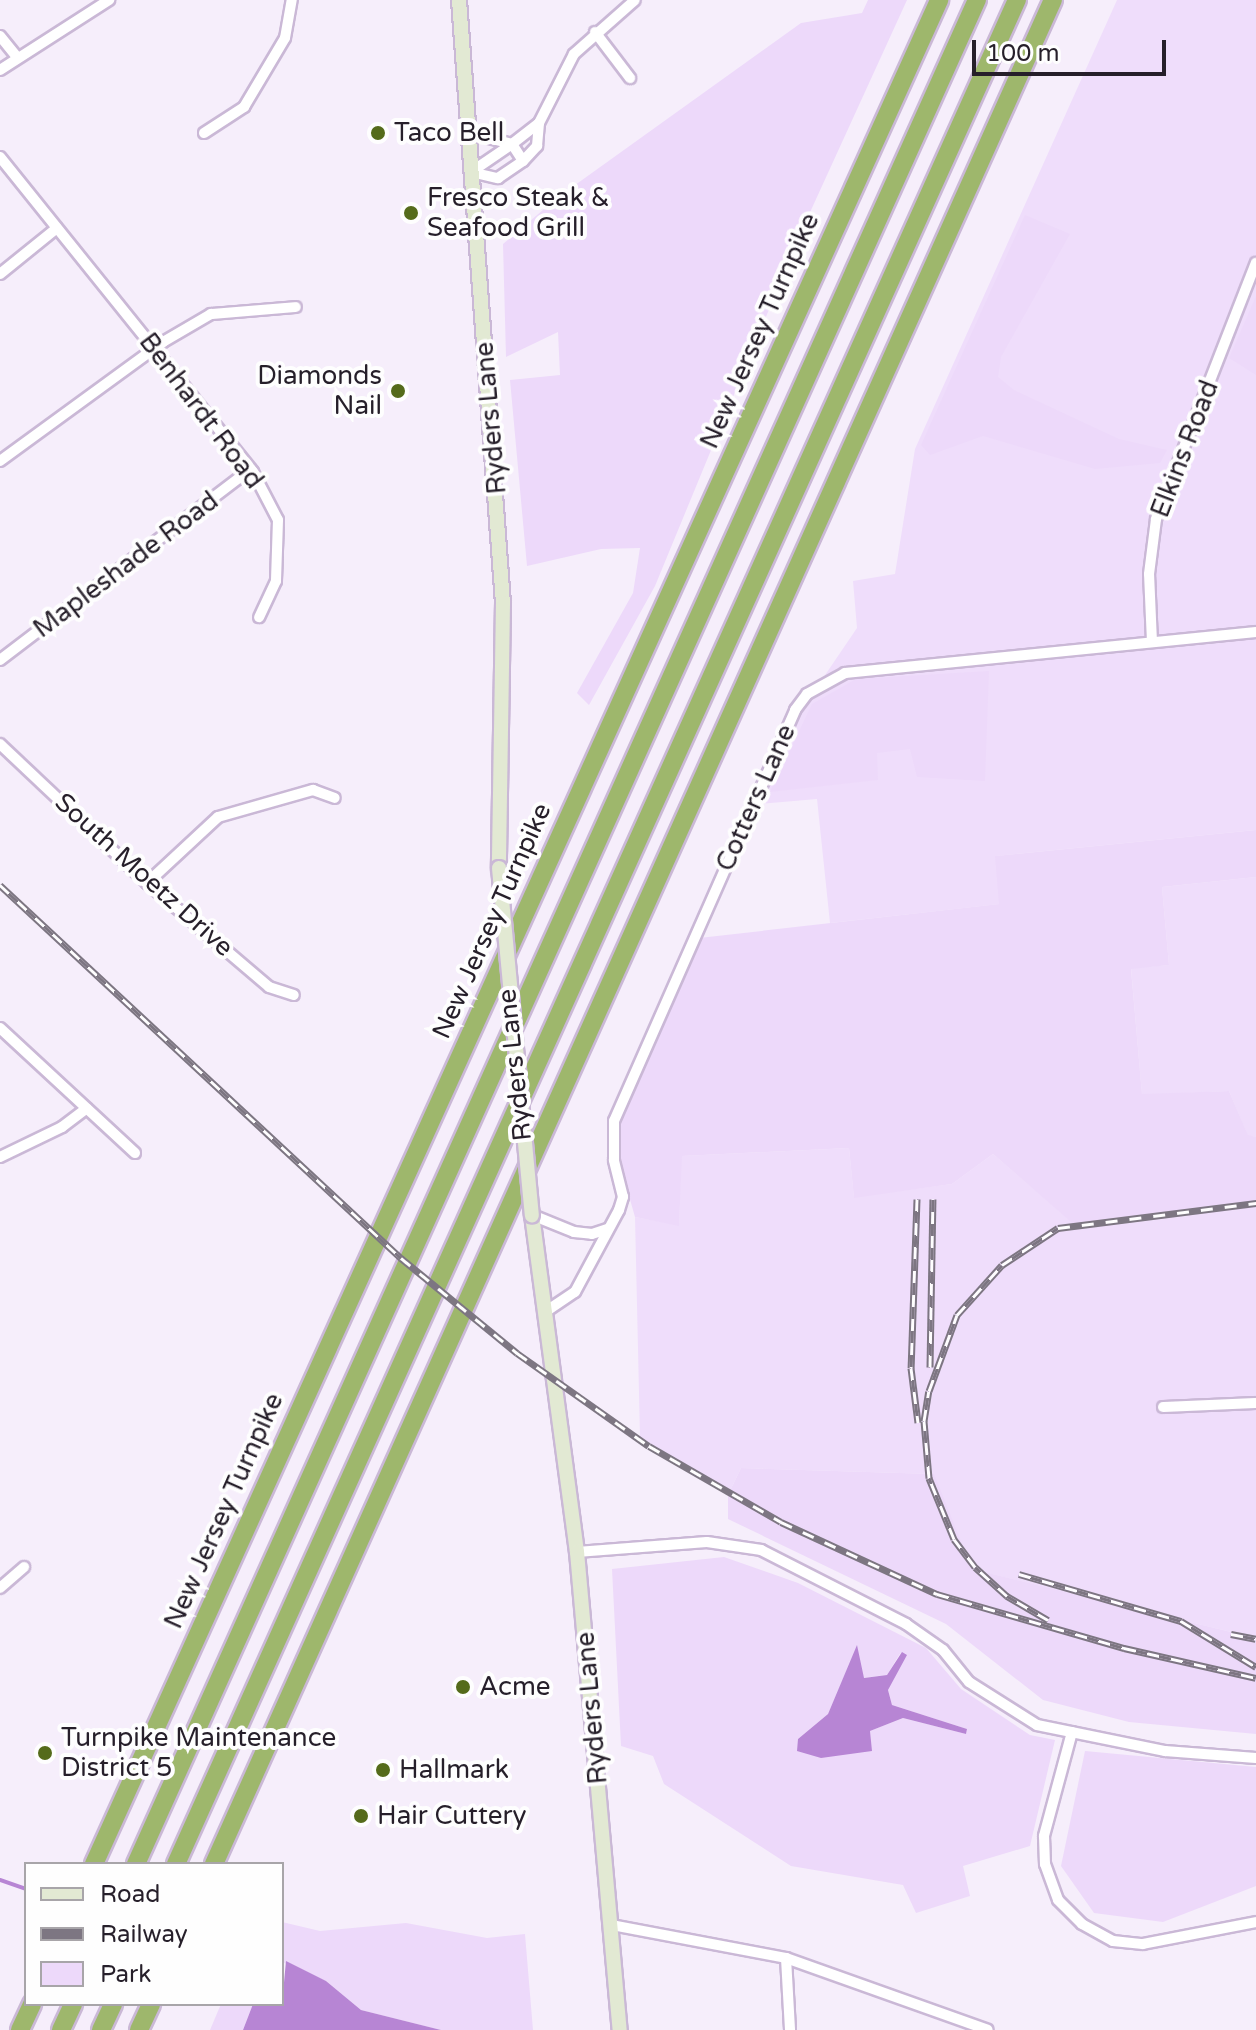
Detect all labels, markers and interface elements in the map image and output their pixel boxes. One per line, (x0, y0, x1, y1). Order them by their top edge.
scale bar (976, 24, 1170, 74)
text: 100 m (986, 39, 1060, 68)
place label: Taco Bell (394, 117, 504, 149)
marker: Taco Bell (369, 124, 387, 142)
place label: Fresco Steak & Seafood Grill (427, 182, 610, 244)
marker: Fresco Steak & Seafood Grill (402, 204, 420, 222)
street label: New Jersey Turnpike (694, 208, 826, 454)
street label: Benhardt Road (132, 327, 270, 495)
street label: Ryders Lane (469, 341, 513, 495)
place label: Diamonds Nail (257, 360, 382, 422)
street label: Elkins Road (1145, 376, 1225, 522)
marker: Diamonds Nail (389, 382, 407, 400)
street label: Mapleshade Road (27, 485, 225, 645)
street label: Cotters Lane (710, 720, 802, 876)
street label: South Moetz Drive (48, 787, 240, 963)
street label: New Jersey Turnpike (426, 798, 558, 1044)
street label: Ryders Lane (492, 987, 538, 1143)
street label: New Jersey Turnpike (158, 1388, 290, 1634)
street label: Ryders Lane (570, 1631, 614, 1785)
place label: Acme (479, 1671, 551, 1703)
marker: Acme (454, 1678, 472, 1696)
place label: Turnpike Maintenance District 5 (61, 1722, 336, 1784)
marker: Turnpike Maintenance District 5 (36, 1744, 54, 1762)
place label: Hallmark (399, 1754, 509, 1786)
marker: Hallmark (374, 1761, 392, 1779)
place label: Hair Cuttery (377, 1800, 526, 1832)
marker: Hair Cuttery (352, 1807, 370, 1825)
legend (24, 1862, 284, 2006)
text: Road (100, 1880, 160, 1909)
text: Railway (100, 1920, 188, 1949)
text: Park (100, 1960, 151, 1989)

